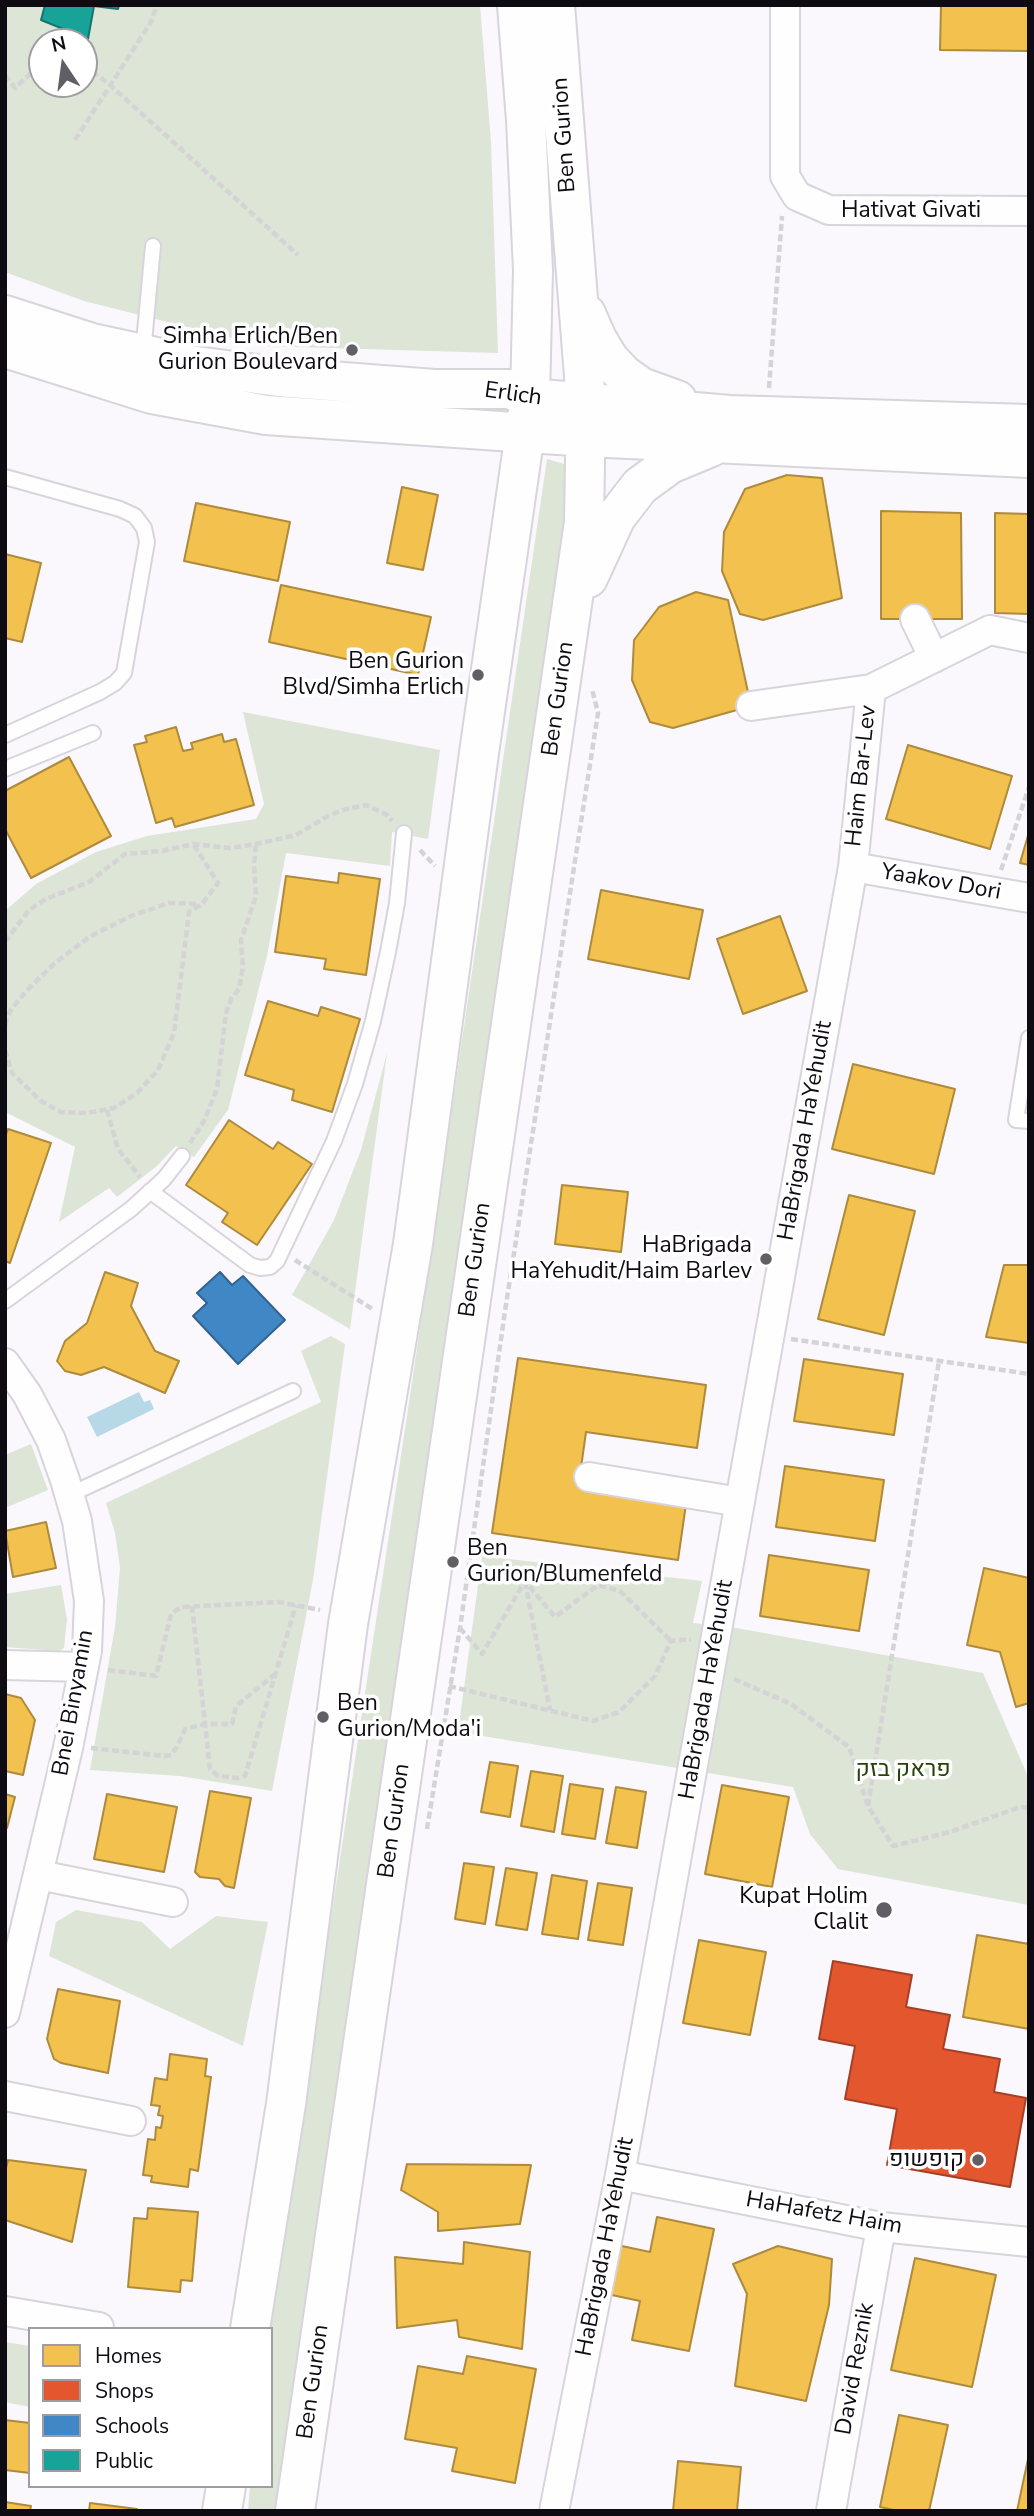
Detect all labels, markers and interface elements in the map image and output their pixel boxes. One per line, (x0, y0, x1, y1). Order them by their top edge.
north arrow (28, 28, 98, 98)
text: N (49, 30, 69, 59)
street label: Ben Gurion (547, 76, 583, 194)
street label: Hativat Givati (841, 197, 981, 225)
place label: Simha Erlich/Ben Gurion Boulevard (158, 323, 338, 377)
marker: Simha Erlich/Ben Gurion Boulevard (344, 342, 360, 358)
street label: Erlich (483, 377, 543, 413)
street label: Ben Gurion (537, 640, 581, 758)
place label: Ben Gurion Blvd/Simha Erlich (282, 648, 464, 702)
marker: Ben Gurion Blvd/Simha Erlich (470, 667, 486, 683)
street label: Haim Bar-Lev (841, 704, 883, 848)
street label: Yaakov Dori (879, 859, 1003, 907)
street label: HaBrigada HaYehudit (773, 1019, 839, 1243)
street label: Ben Gurion (454, 1201, 498, 1319)
place label: HaBrigada HaYehudit/Haim Barlev (511, 1232, 752, 1286)
marker: HaBrigada HaYehudit/Haim Barlev (758, 1251, 774, 1267)
place label: Ben Gurion/Blumenfeld (467, 1535, 662, 1589)
marker: Ben Gurion/Blumenfeld (445, 1554, 461, 1570)
street label: HaBrigada HaYehudit (674, 1578, 740, 1802)
street label: Bnei Binyamin (48, 1628, 100, 1778)
place label: Ben Gurion/Moda'i (337, 1690, 481, 1744)
marker: Ben Gurion/Moda'i (315, 1709, 331, 1725)
park label: פראק בזק (855, 1756, 951, 1784)
street label: Ben Gurion (373, 1762, 417, 1880)
place label: Kupat Holim Clalit (739, 1883, 868, 1937)
marker: Kupat Holim Clalit (874, 1900, 894, 1920)
street label: HaBrigada HaYehudit (571, 2135, 641, 2359)
place label: קופשופ (889, 2146, 964, 2174)
marker: קופשופ (970, 2152, 986, 2168)
street label: HaHafetz Haim (744, 2187, 904, 2241)
street label: David Reznik (831, 2301, 881, 2437)
street label: Ben Gurion (292, 2323, 336, 2441)
legend (28, 2327, 273, 2488)
text: Homes (95, 2342, 162, 2370)
text: Shops (95, 2377, 154, 2405)
text: Schools (95, 2412, 169, 2440)
text: Public (95, 2447, 153, 2475)

